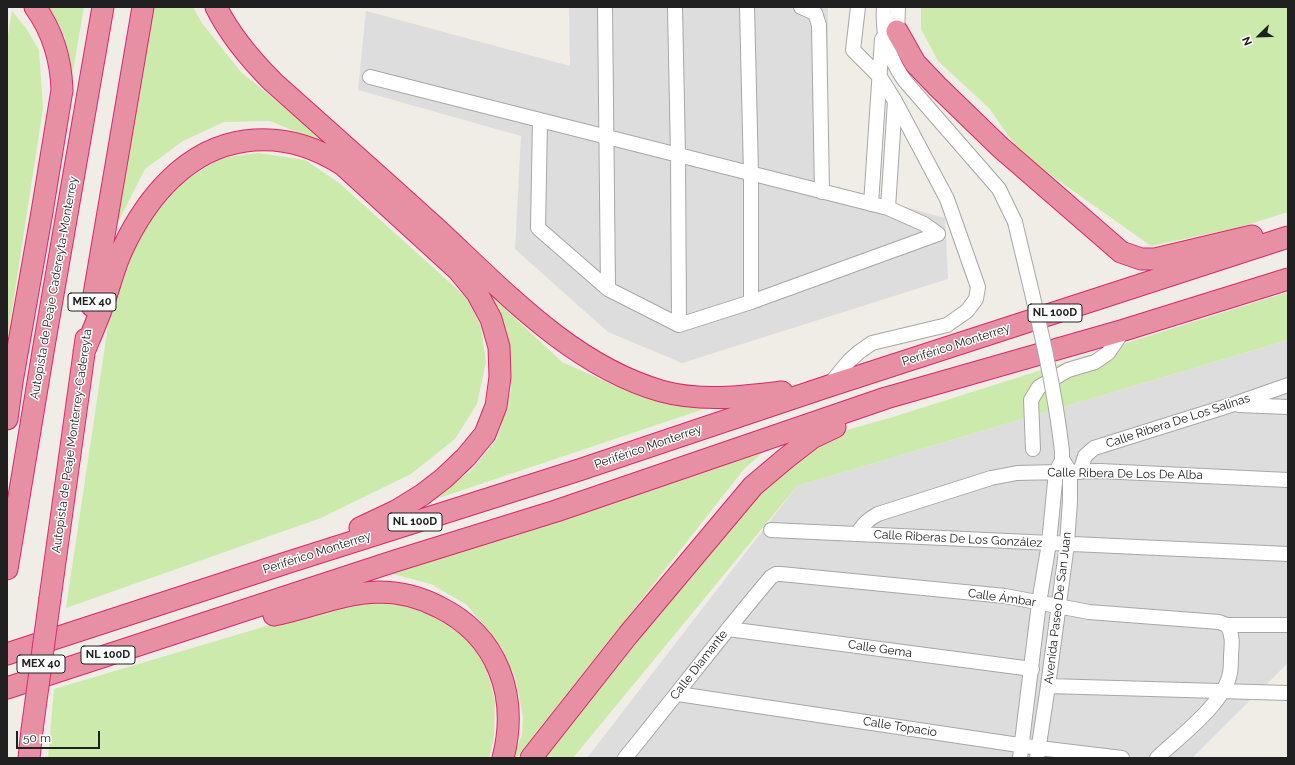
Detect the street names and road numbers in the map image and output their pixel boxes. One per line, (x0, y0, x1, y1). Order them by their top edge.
street label: Autopista de Peaje Cadereyta-Monterrey (27, 175, 81, 401)
road number: MEX 40 (68, 293, 116, 311)
road number: NL 100D (1028, 304, 1082, 322)
street label: Periférico Monterrey (900, 321, 1012, 369)
street label: Autopista de Peaje Monterrey-Cadereyta (49, 328, 95, 554)
street label: Calle Ribera De Los Salinas (1104, 391, 1252, 451)
street label: Periférico Monterrey (592, 422, 704, 472)
street label: Calle Ribera De Los De Alba (1047, 465, 1203, 483)
road number: NL 100D (388, 513, 442, 531)
street label: Calle Riberas De Los González (873, 527, 1043, 551)
street label: Periférico Monterrey (261, 529, 373, 577)
street label: Avenida Paseo De San Juan (1041, 531, 1075, 685)
street label: Calle Ámbar (967, 586, 1037, 610)
street label: Calle Diamante (667, 627, 731, 703)
street label: Calle Gema (847, 637, 913, 661)
road number: NL 100D (81, 646, 135, 664)
road number: MEX 40 (17, 655, 65, 673)
street label: Calle Topacio (862, 714, 938, 740)

